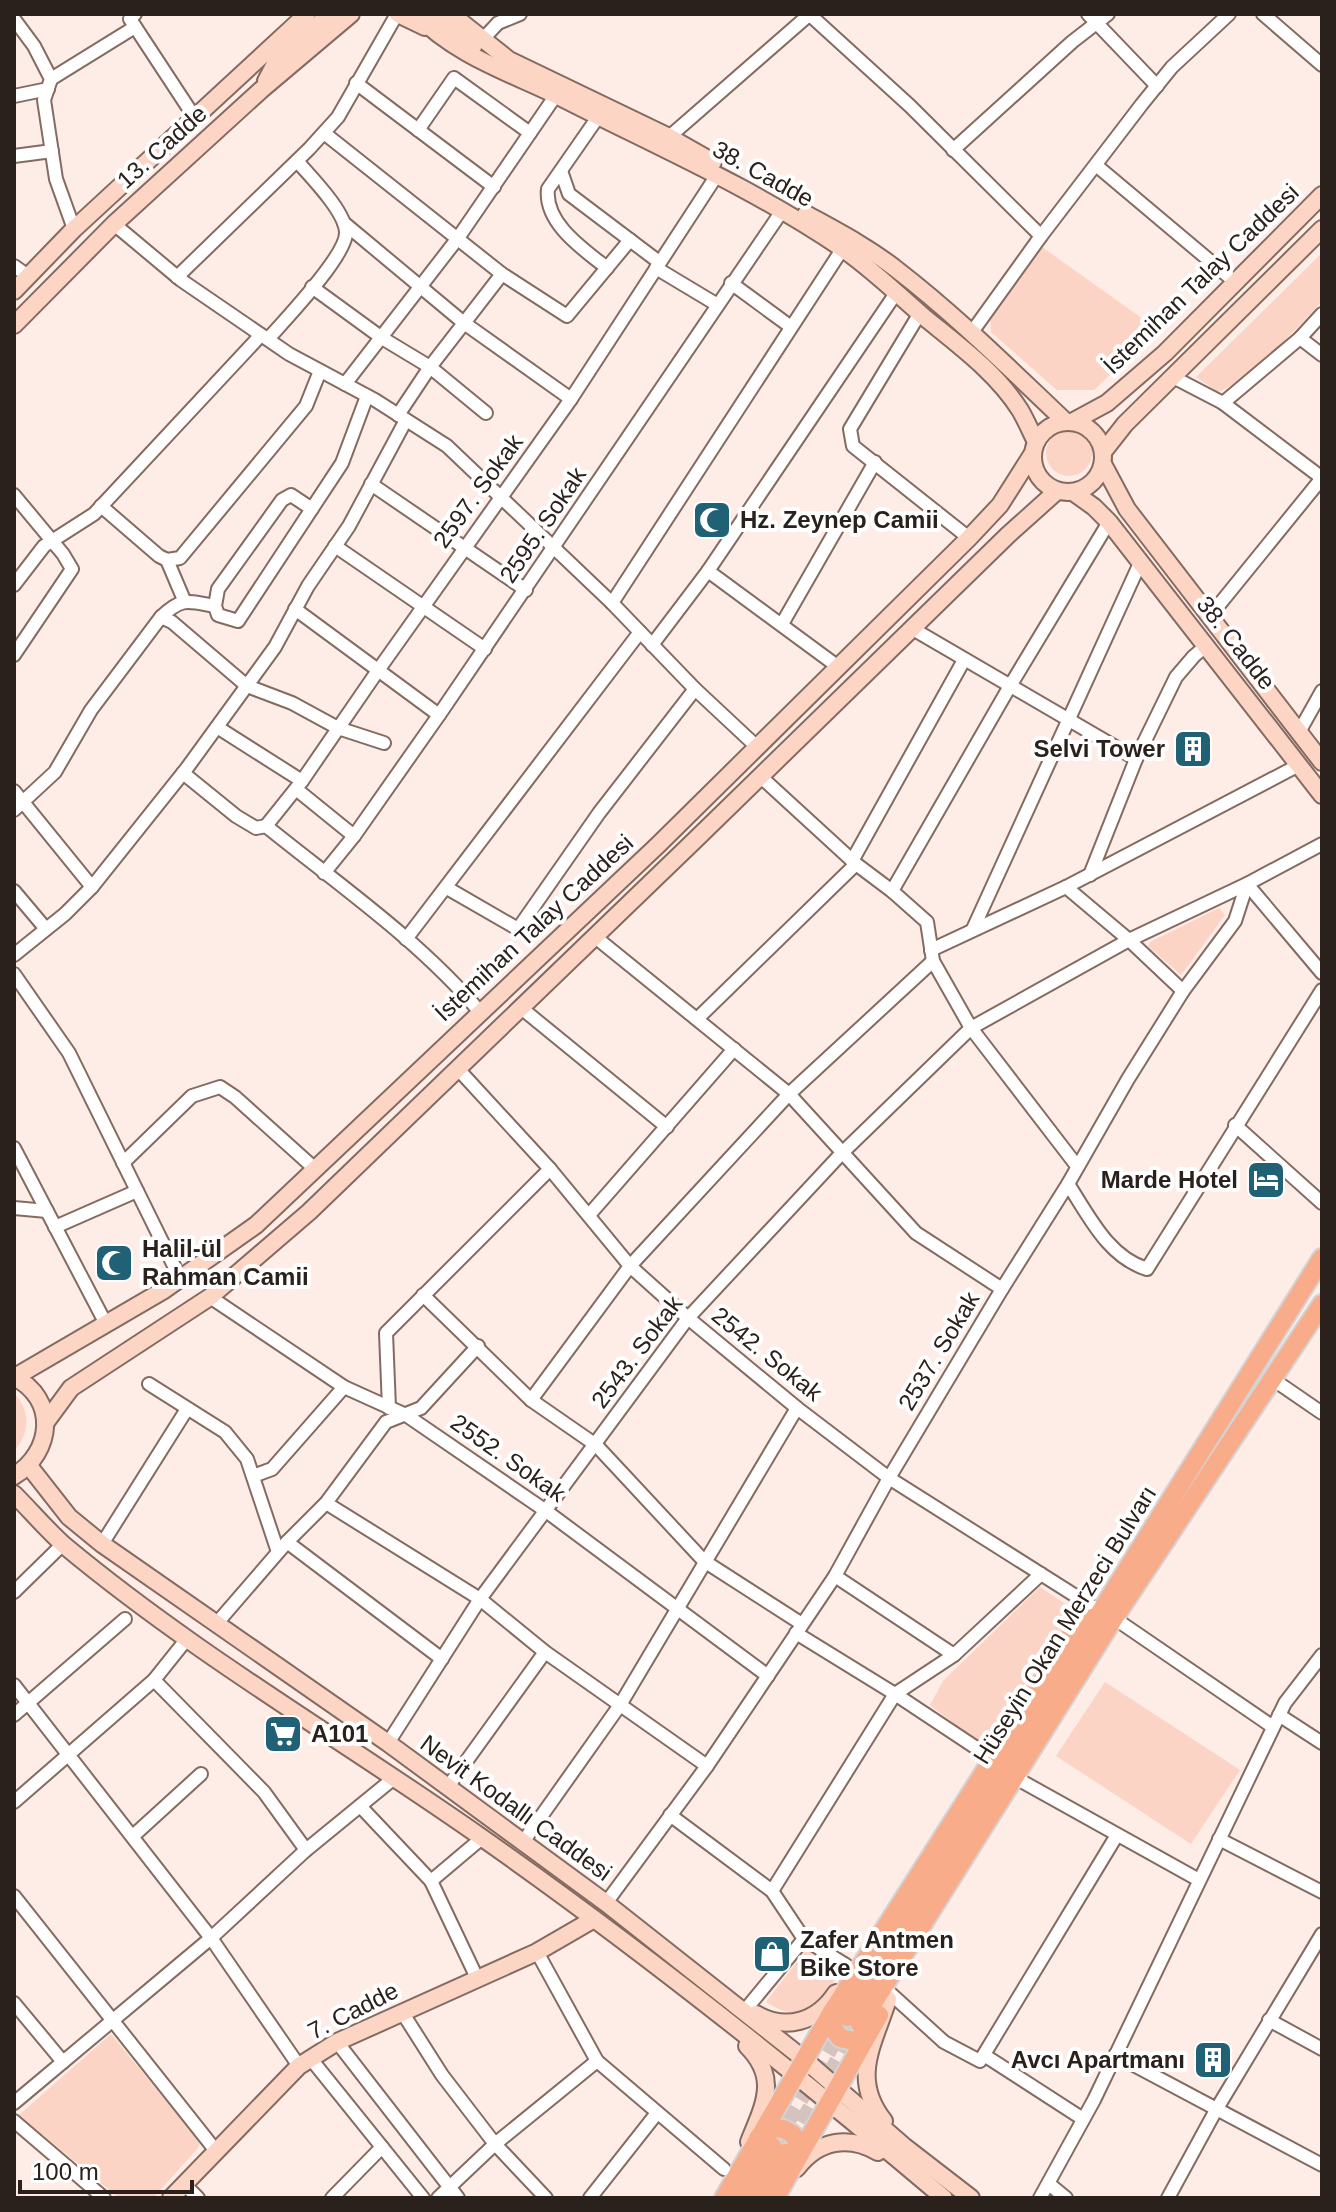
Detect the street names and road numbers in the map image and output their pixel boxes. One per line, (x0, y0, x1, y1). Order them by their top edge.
street label: 13. Cadde (111, 100, 212, 194)
street label: 38. Cadde (708, 135, 818, 212)
street label: İstemihan Talay Caddesi (1097, 178, 1304, 379)
street label: 2597. Sokak (427, 428, 528, 553)
street label: 2595. Sokak (494, 461, 592, 588)
street label: 38. Cadde (1192, 591, 1281, 695)
street label: İstemihan Talay Caddesi (429, 829, 638, 1027)
street label: 2537. Sokak (893, 1286, 985, 1415)
street label: 2543. Sokak (586, 1289, 688, 1413)
street label: 2542. Sokak (707, 1301, 828, 1407)
street label: 2552. Sokak (446, 1408, 571, 1507)
street label: Hüseyin Okan Merzeci Bulvarı (968, 1481, 1162, 1769)
street label: Nevit Kodallı Caddesi (416, 1729, 617, 1886)
street label: 7. Cadde (303, 1976, 402, 2045)

